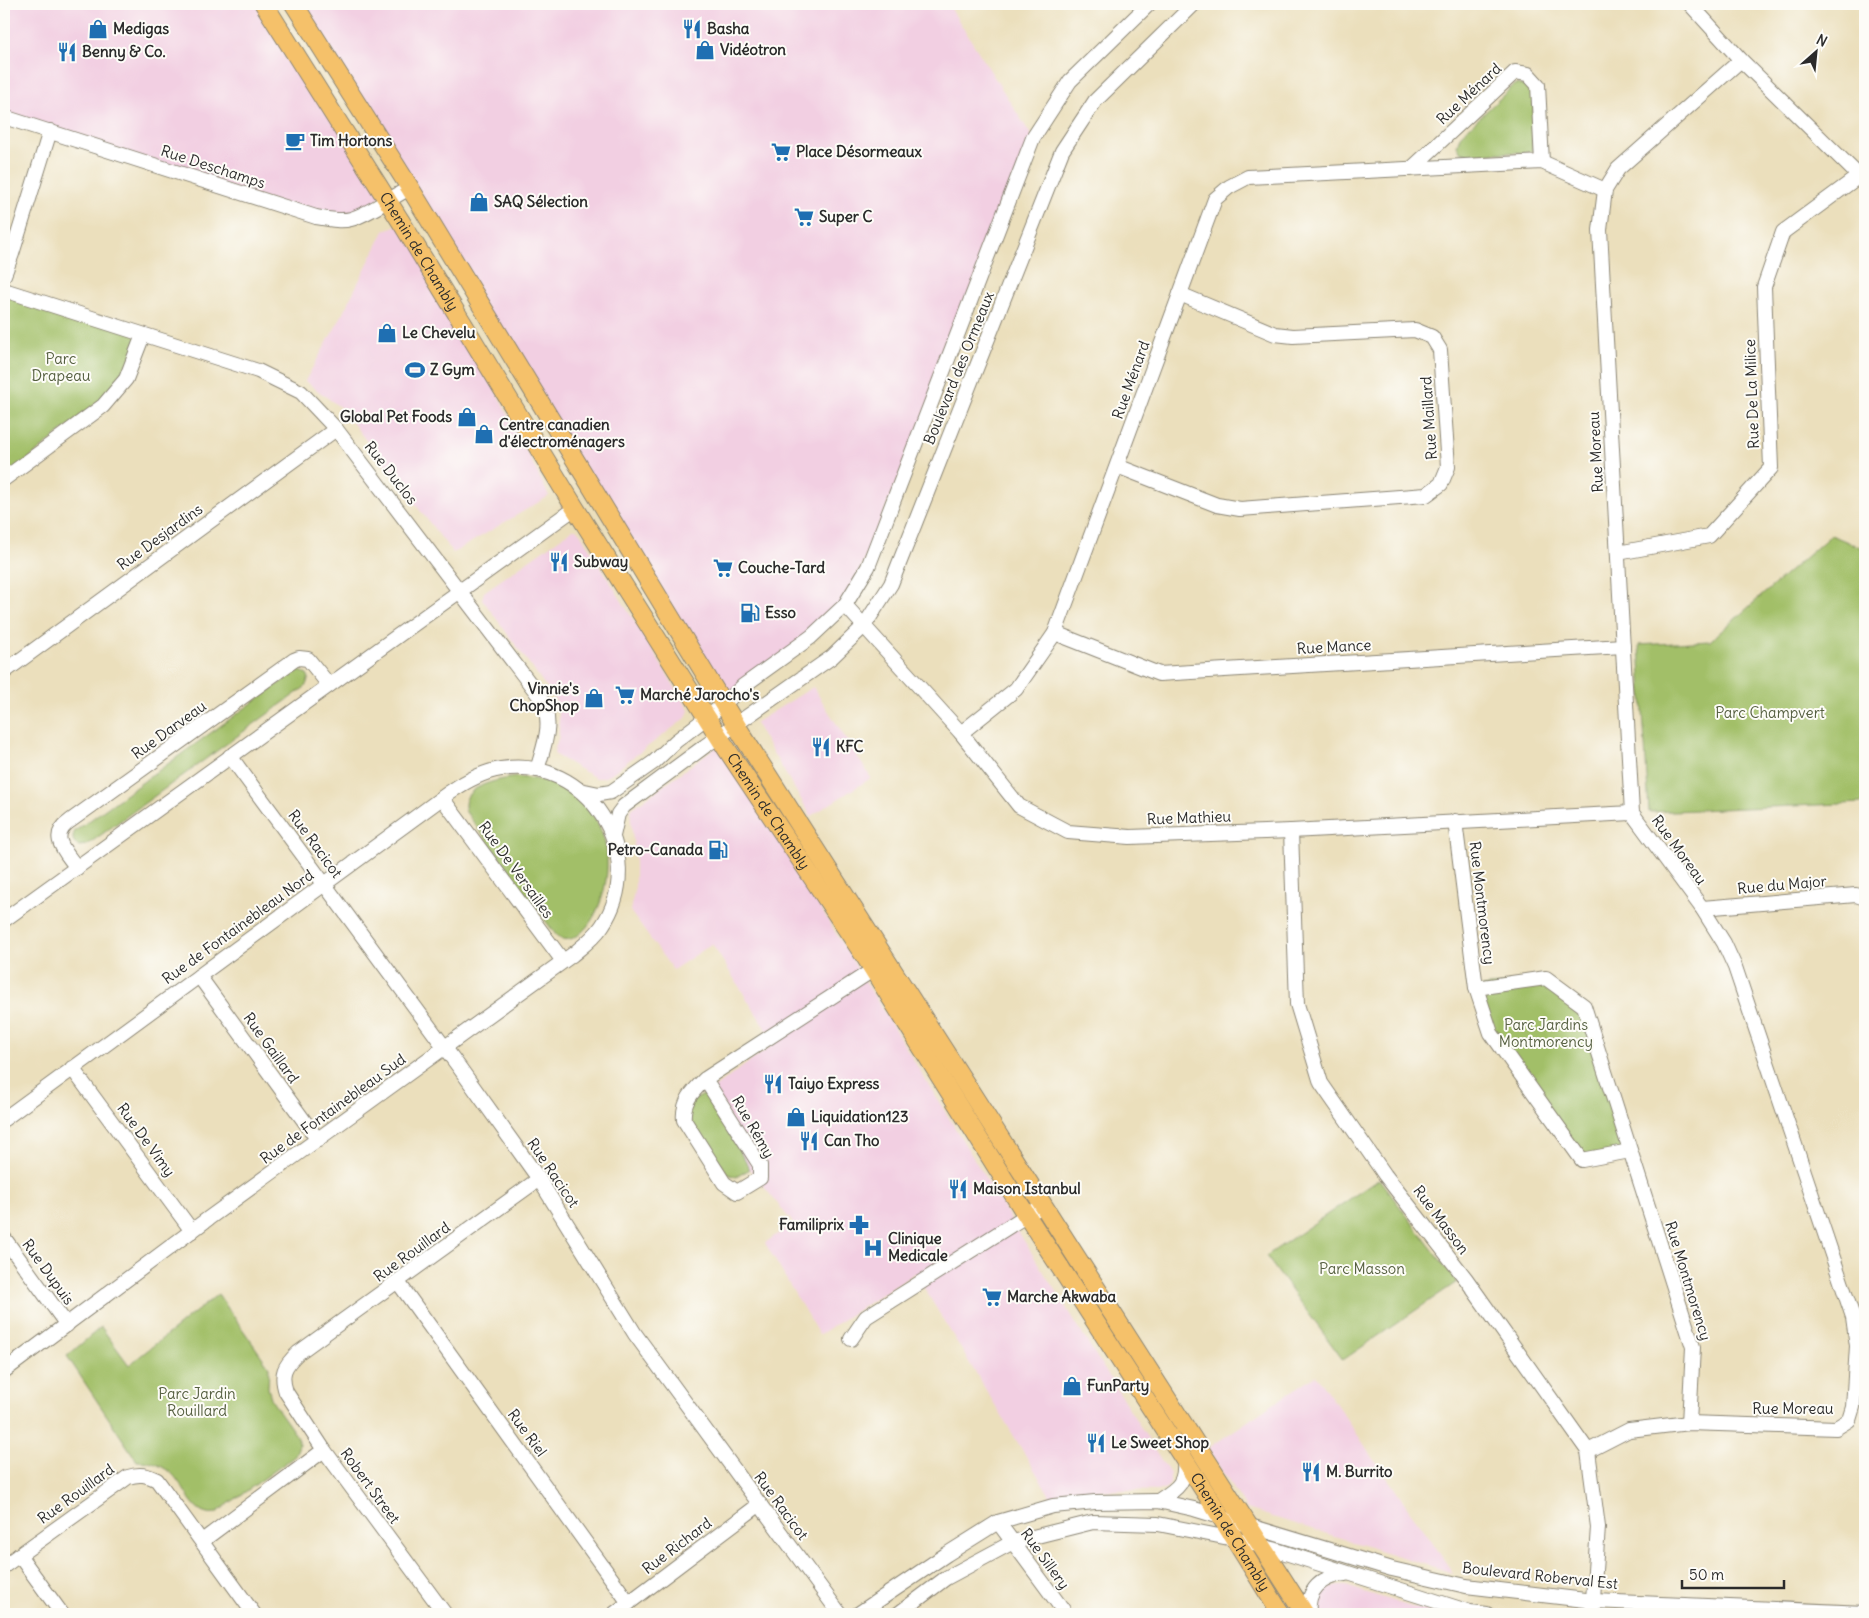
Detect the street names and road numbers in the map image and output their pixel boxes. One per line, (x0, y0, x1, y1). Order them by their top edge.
street label: Rue Ménard (1432, 59, 1505, 129)
street label: Rue Deschamps (159, 141, 268, 192)
street label: Chemin de Chambly (376, 188, 463, 314)
street label: Boulevard des Ormeaux (919, 288, 998, 447)
street label: Rue Ménard (1108, 338, 1154, 422)
street label: Rue De La Milice (1740, 339, 1763, 449)
street label: Rue Maillard (1416, 375, 1441, 461)
street label: Rue Moreau (1584, 411, 1607, 493)
street label: Rue Duclos (361, 437, 422, 508)
street label: Rue Desjardins (113, 499, 206, 574)
street label: Rue Mance (1296, 635, 1372, 658)
street label: Rue Darveau (128, 696, 210, 763)
street label: Chemin de Chambly (723, 749, 814, 873)
street label: Rue Racicot (284, 806, 346, 881)
street label: Rue Mathieu (1147, 807, 1232, 828)
street label: Rue Moreau (1648, 811, 1711, 888)
street label: Rue De Versailles (475, 817, 558, 922)
street label: Rue Montmorency (1466, 840, 1499, 966)
street label: Rue de Fontainebleau Nord (158, 865, 317, 988)
street label: Rue du Major (1737, 871, 1827, 898)
street label: Rue Gaillard (239, 1009, 303, 1087)
street label: Rue de Fontainebleau Sud (256, 1049, 409, 1168)
street label: Rue Rémy (728, 1092, 779, 1161)
street label: Rue De Vimy (113, 1099, 179, 1180)
street label: Rue Racicot (523, 1134, 584, 1211)
street label: Rue Masson (1409, 1182, 1474, 1258)
street label: Rue Rouillard (370, 1217, 454, 1286)
street label: Rue Montmorency (1661, 1219, 1716, 1343)
street label: Rue Dupuis (18, 1235, 79, 1308)
street label: Rue Moreau (1752, 1399, 1834, 1418)
street label: Rue Riel (504, 1405, 551, 1460)
street label: Robert Street (337, 1444, 404, 1527)
street label: Rue Rouillard (34, 1459, 118, 1528)
street label: Rue Racicot (750, 1468, 812, 1543)
street label: Chemin de Chambly (1186, 1469, 1275, 1595)
street label: Rue Richard (638, 1513, 715, 1578)
street label: Rue Sillery (1017, 1524, 1074, 1593)
street label: Boulevard Roberval Est (1461, 1558, 1619, 1593)

